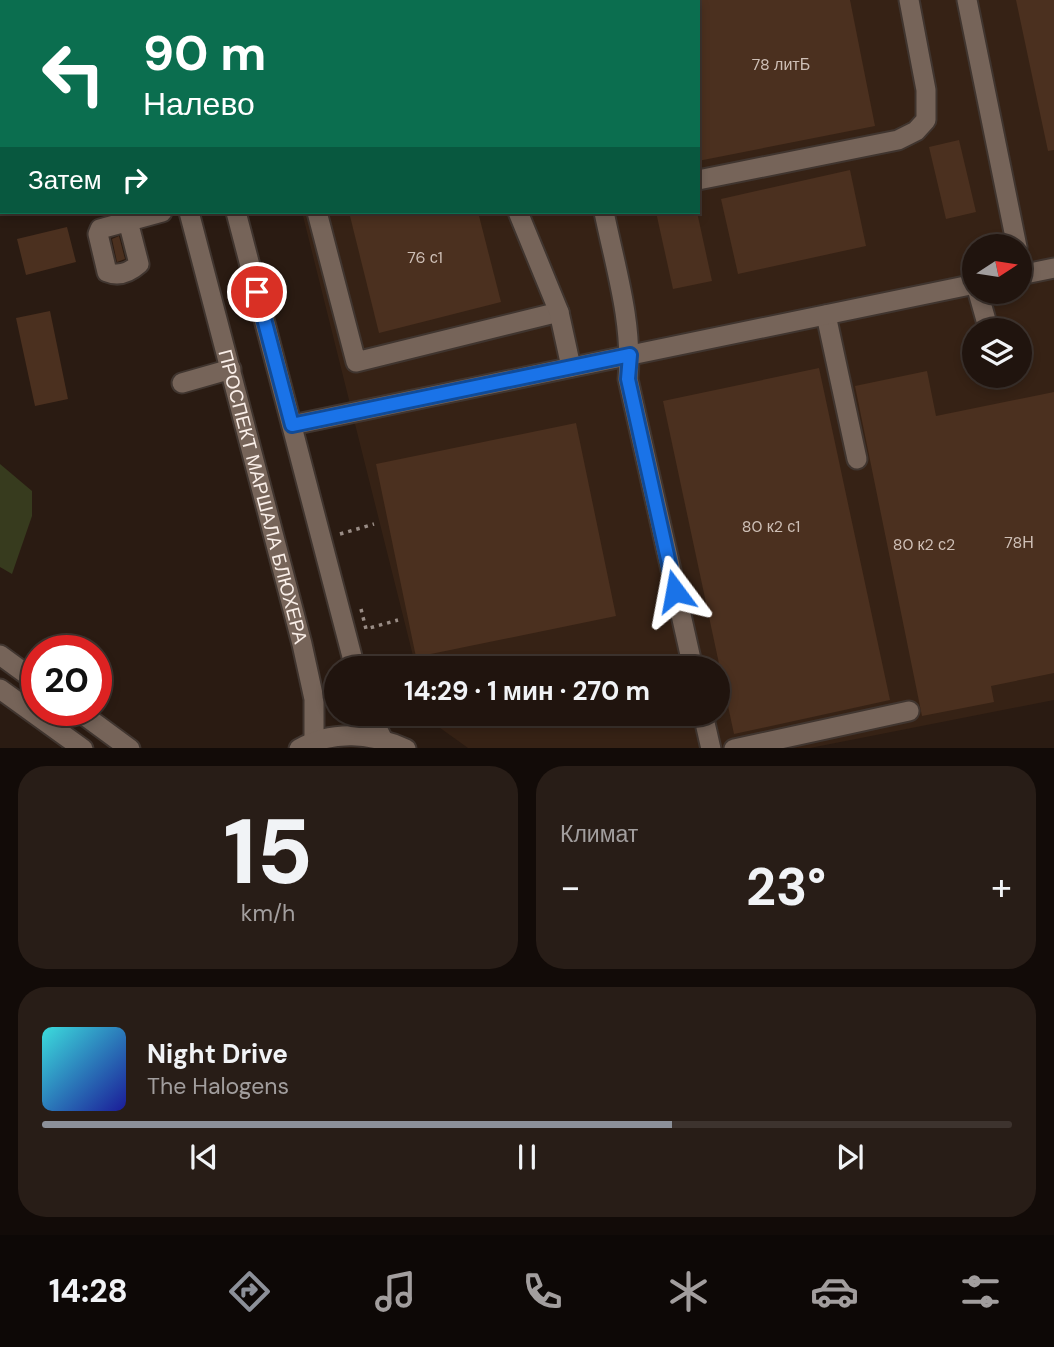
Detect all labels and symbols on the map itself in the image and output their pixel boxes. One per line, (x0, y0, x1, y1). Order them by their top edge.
house number: 78 литБ (752, 54, 810, 75)
north arrow (962, 234, 1032, 304)
house number: 76 с1 (407, 247, 443, 268)
pin (227, 262, 287, 322)
street label: ПРОСПЕКТ МАРШАЛА БЛЮХЕРА (212, 347, 313, 647)
house number: 80 к2 с1 (742, 516, 800, 537)
house number: 78Н (1004, 532, 1034, 553)
house number: 80 к2 с2 (893, 534, 955, 555)
position arrow (638, 554, 712, 628)
speed limit sign: 20 (21, 635, 112, 726)

